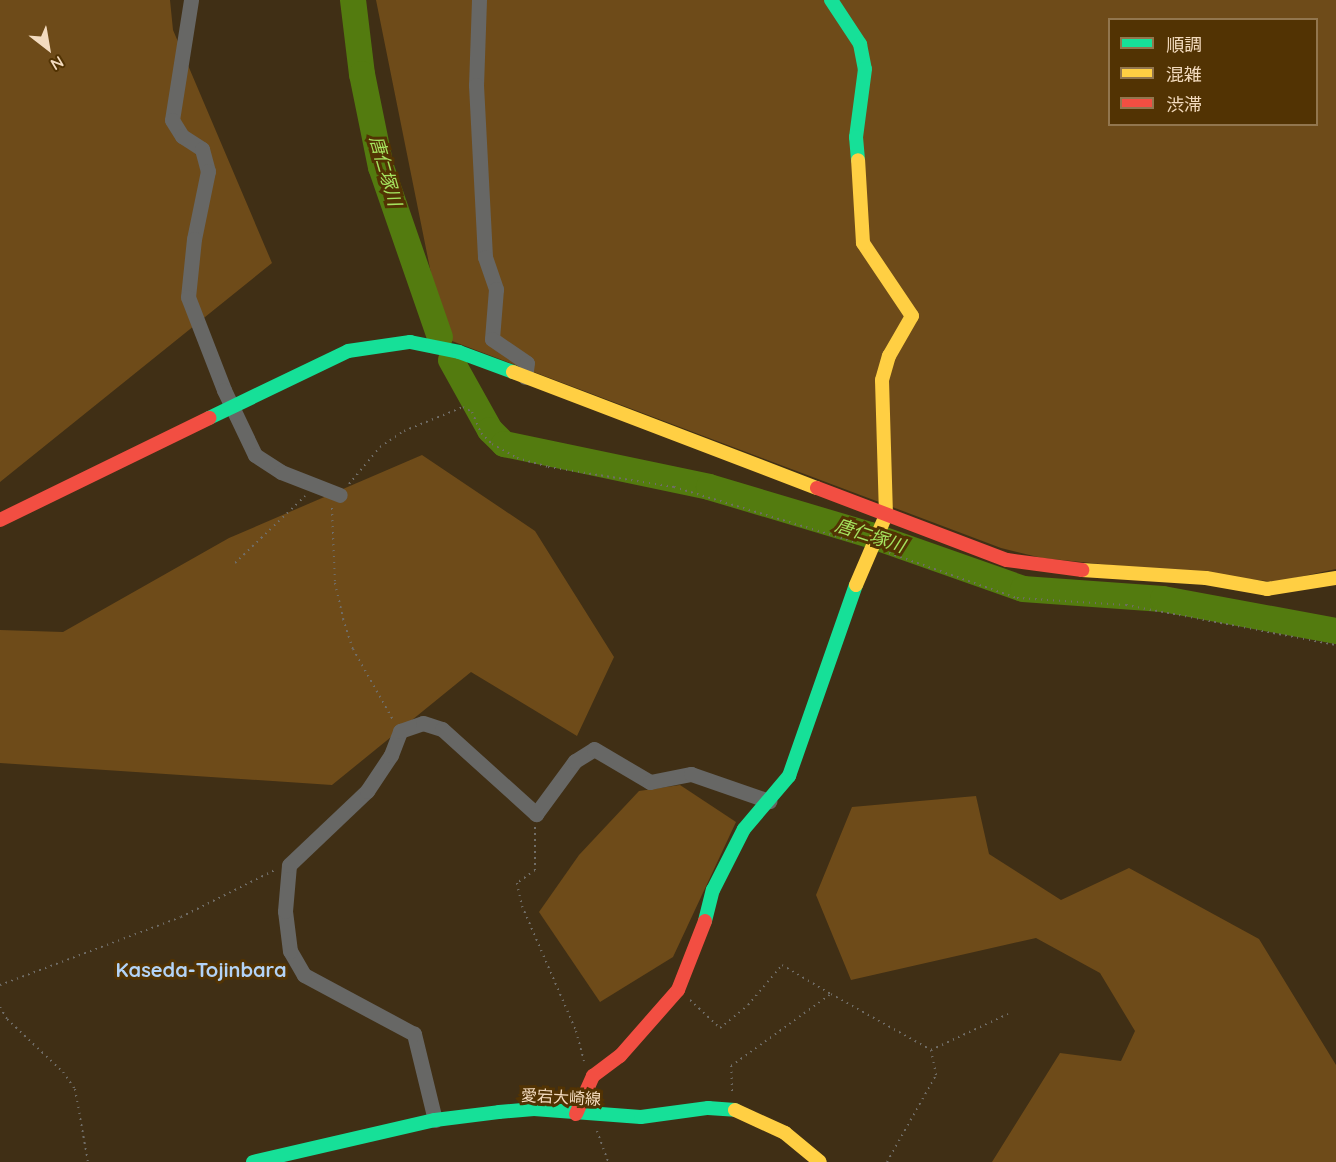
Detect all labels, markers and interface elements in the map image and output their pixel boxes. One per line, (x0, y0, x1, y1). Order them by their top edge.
north arrow (18, 18, 78, 78)
legend (1108, 18, 1318, 126)
text: 順調 (1166, 33, 1202, 56)
text: N (47, 52, 67, 75)
text: 混雑 (1166, 63, 1202, 86)
text: 渋滞 (1166, 93, 1202, 116)
water label: 唐仁塚川 (365, 133, 405, 209)
water label: 唐仁塚川 (832, 515, 908, 557)
district label: Kaseda-Tojinbara (116, 957, 286, 981)
street label: 愛宕大崎線 (521, 1085, 601, 1109)

